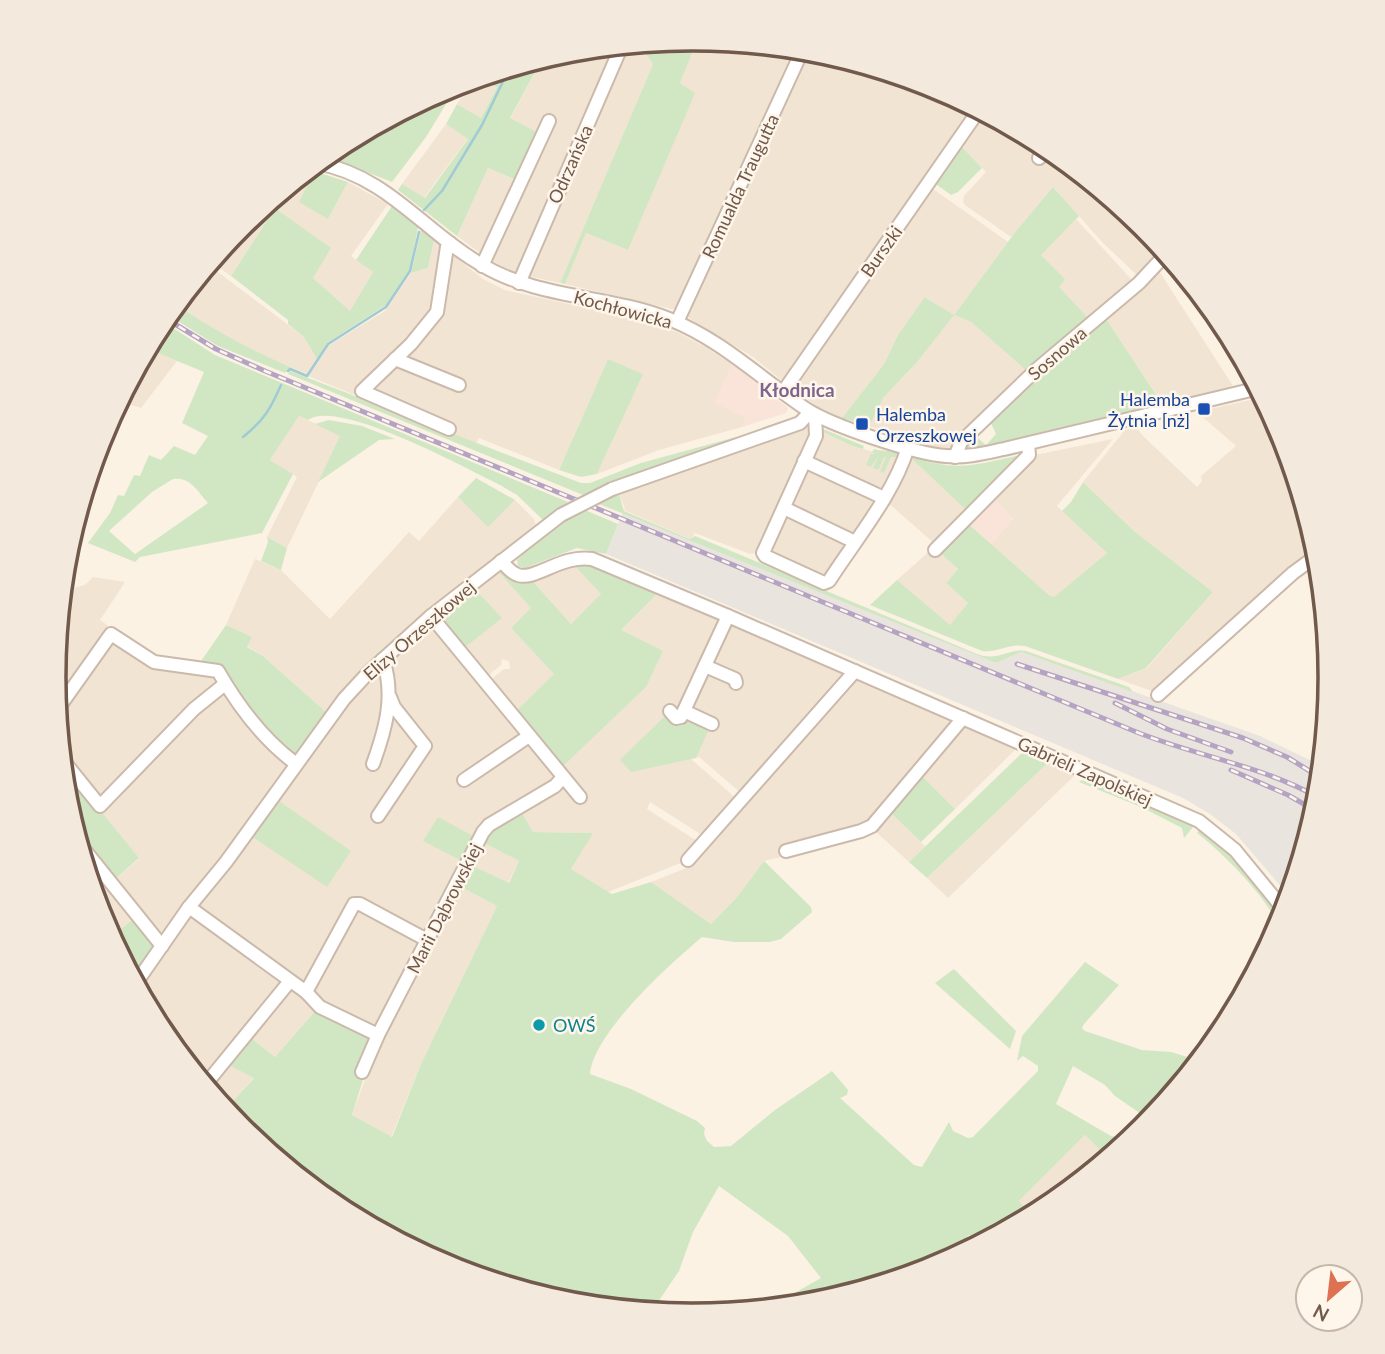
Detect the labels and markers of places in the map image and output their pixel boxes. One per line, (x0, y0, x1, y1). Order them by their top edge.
place label: Halemba Żytnia [nż] (1108, 388, 1190, 431)
marker: Halemba Żytnia [nż] (1196, 401, 1212, 417)
place label: Halemba Orzeszkowej (876, 403, 977, 446)
marker: Halemba Orzeszkowej (854, 416, 870, 432)
place label: OWŚ (553, 1014, 596, 1036)
marker: OWŚ (531, 1017, 547, 1033)

